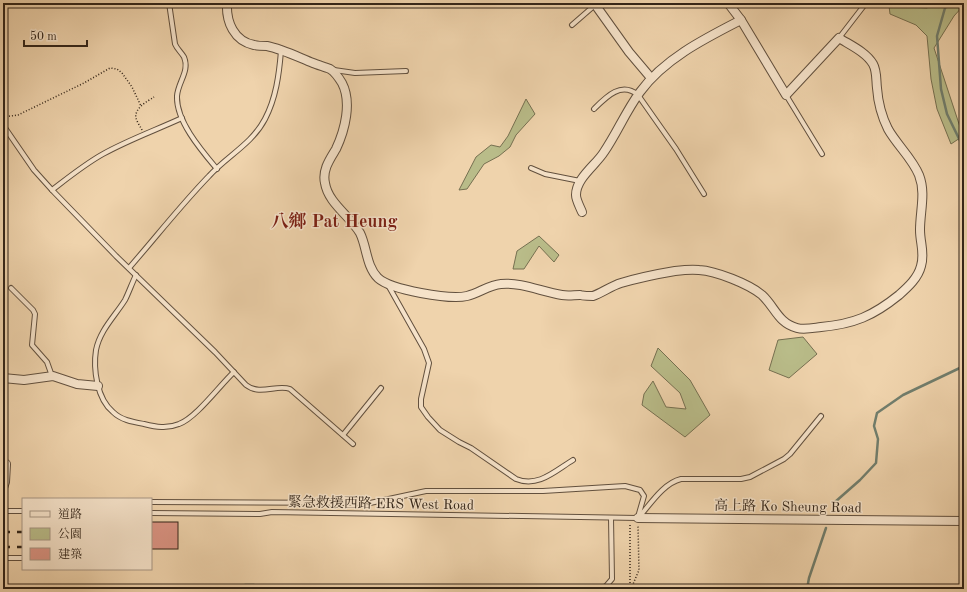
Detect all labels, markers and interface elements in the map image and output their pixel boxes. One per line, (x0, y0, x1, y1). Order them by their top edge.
scale bar (24, 22, 87, 48)
text: 50 m (30, 30, 57, 43)
district label: 八鄉 Pat Heung (271, 211, 397, 231)
street label: 緊急救援西路 ERS West Road (288, 494, 474, 513)
legend (22, 498, 152, 570)
street label: 高上路 Ko Sheung Road (714, 498, 862, 515)
text: 道路 (58, 507, 82, 521)
text: 公園 (58, 527, 82, 541)
text: 建築 (58, 547, 82, 561)

